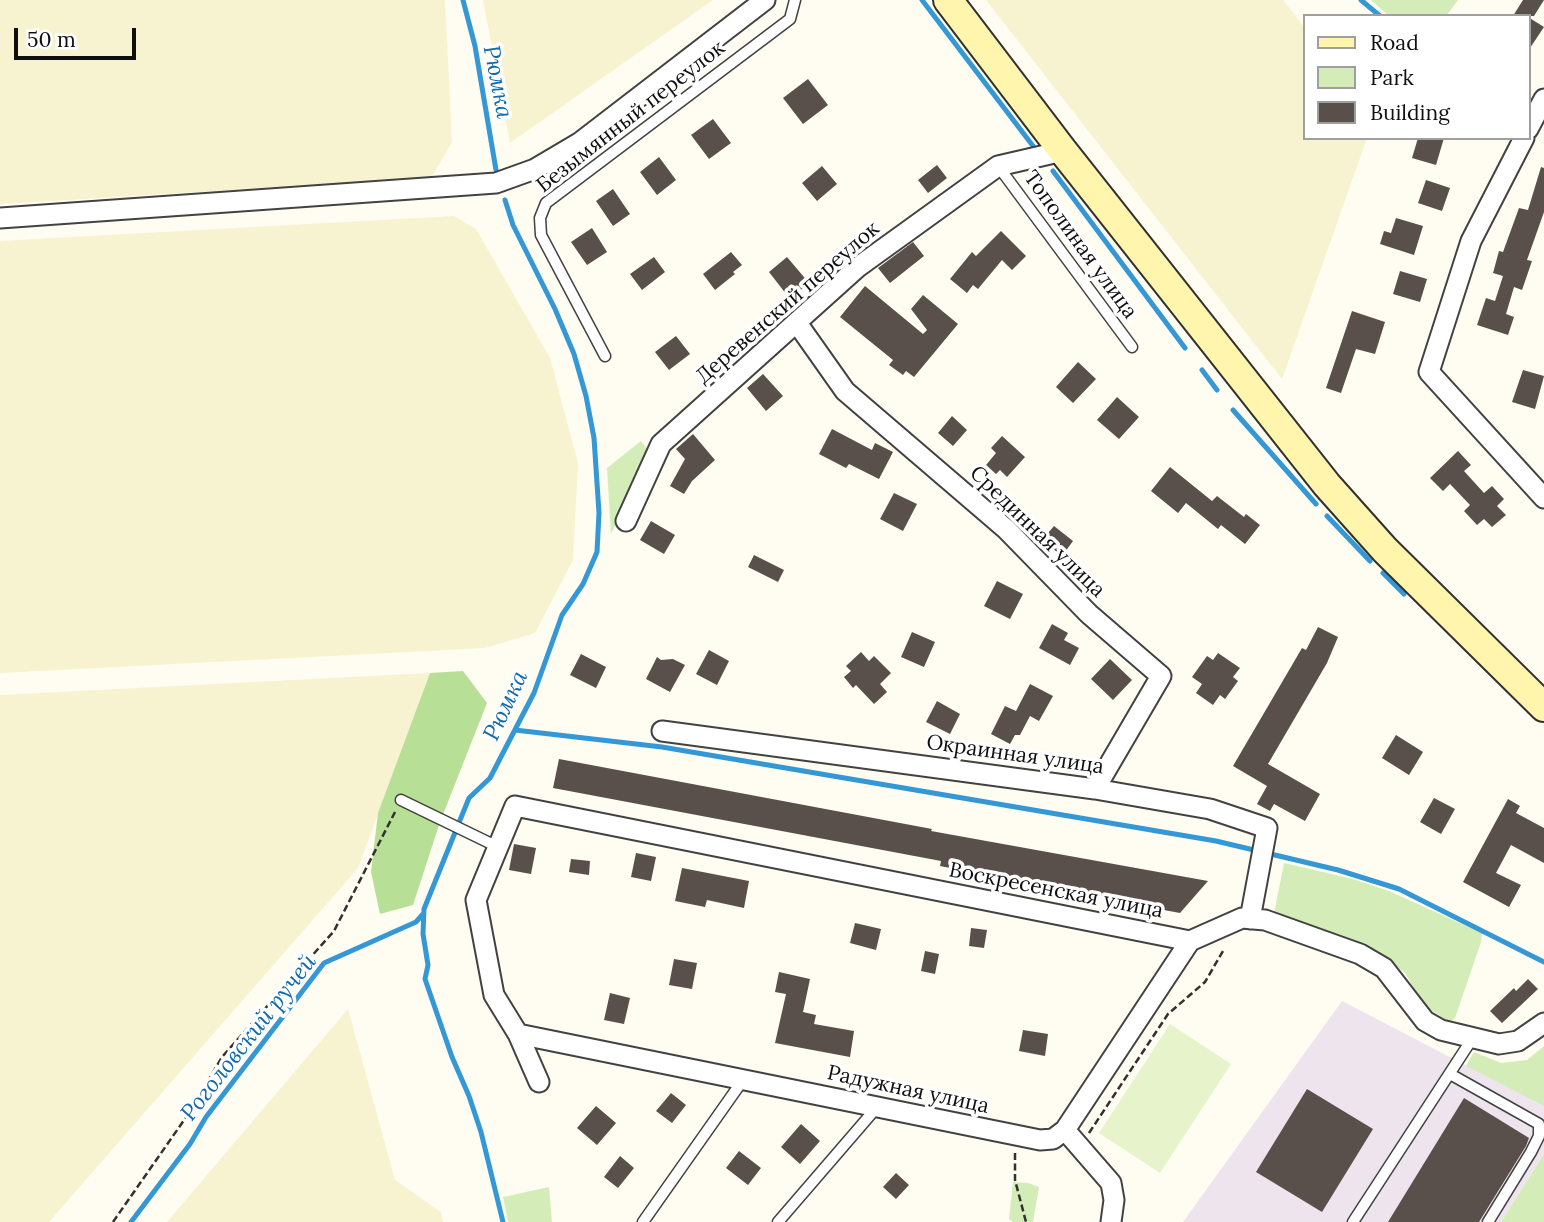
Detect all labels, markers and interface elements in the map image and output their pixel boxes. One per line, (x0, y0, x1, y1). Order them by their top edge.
scale bar (18, 14, 140, 58)
legend (1302, 14, 1530, 140)
text: 50 m (27, 26, 76, 53)
text: Road (1370, 29, 1419, 56)
street label: Безымянный переулок (532, 36, 730, 198)
water label: Рюмка (476, 43, 518, 121)
text: Park (1370, 64, 1414, 91)
text: Building (1370, 99, 1450, 126)
street label: Тополиная улица (1018, 166, 1142, 324)
street label: Деревенский переулок (691, 217, 885, 389)
street label: Срединная улица (964, 461, 1110, 603)
water label: Рюмка (478, 667, 534, 745)
street label: Окраинная улица (925, 730, 1105, 780)
street label: Воскресенская улица (947, 858, 1165, 924)
water label: Роголовский ручей (175, 949, 323, 1127)
street label: Радужная улица (825, 1061, 991, 1119)

